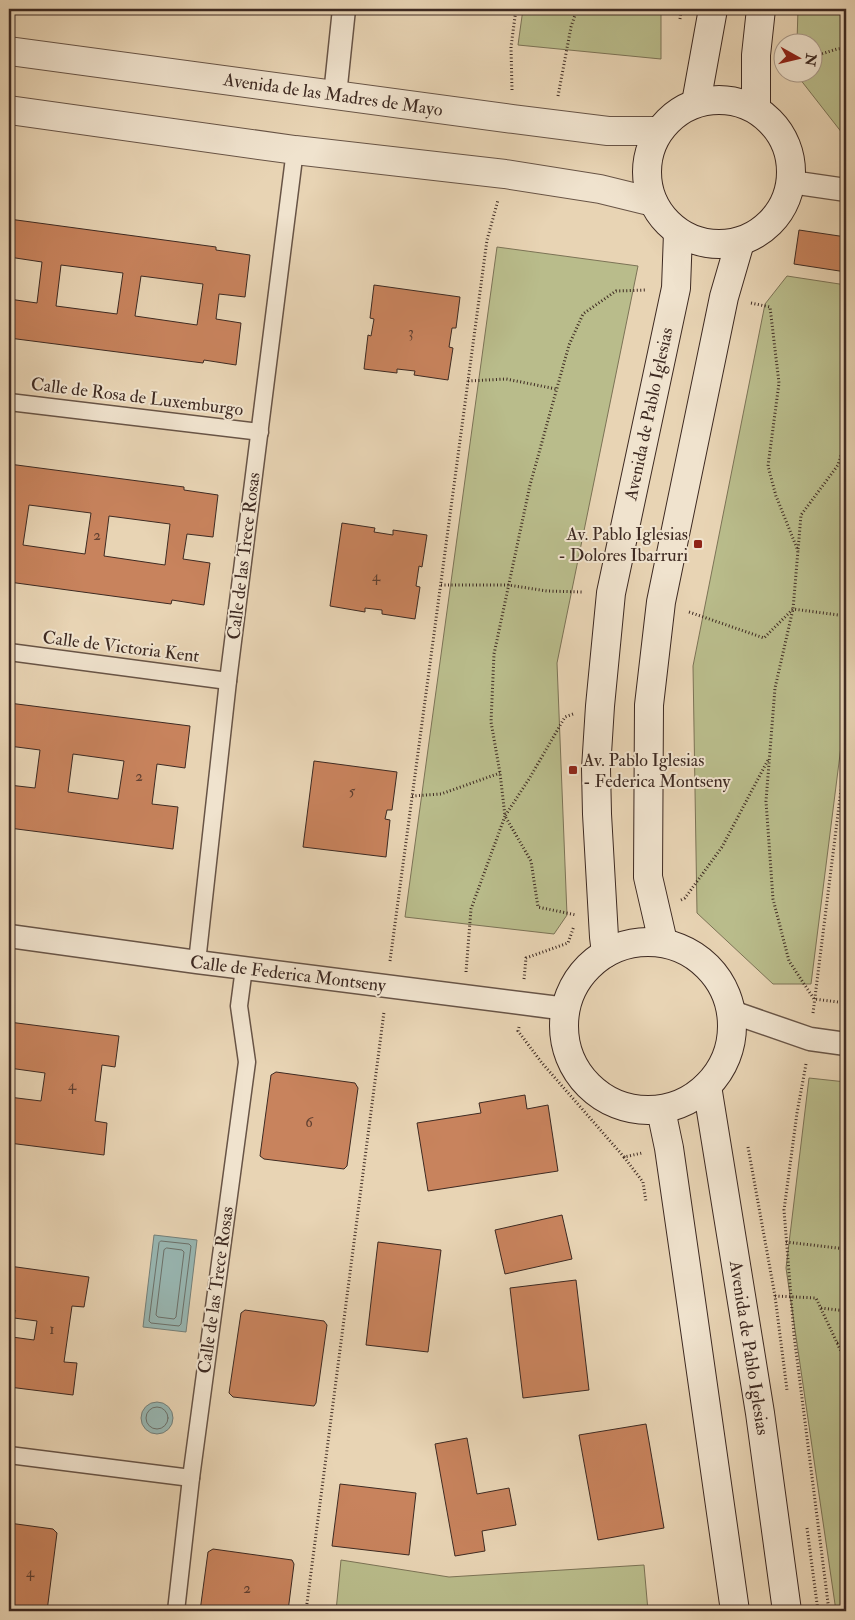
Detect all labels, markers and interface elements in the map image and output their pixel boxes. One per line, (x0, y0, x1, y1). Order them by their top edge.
north arrow (772, 32, 822, 82)
text: N (801, 51, 820, 68)
street label: Avenida de las Madres de Mayo (221, 68, 444, 122)
house number: 3 (408, 323, 414, 342)
street label: Avenida de Pablo Iglesias (619, 325, 679, 504)
street label: Calle de Rosa de Luxemburgo (29, 373, 245, 421)
street label: Calle de las Trece Rosas (222, 471, 266, 641)
place label: Av. Pablo Iglesias - Dolores Ibarruri (558, 523, 688, 567)
house number: 2 (93, 526, 101, 545)
marker: Av. Pablo Iglesias - Dolores Ibarruri (692, 538, 704, 550)
house number: 4 (372, 567, 381, 586)
street label: Calle de Victoria Kent (41, 626, 201, 668)
place label: Av. Pablo Iglesias - Federica Montseny (582, 749, 732, 793)
marker: Av. Pablo Iglesias - Federica Montseny (567, 764, 579, 776)
house number: 2 (135, 767, 143, 786)
house number: 5 (349, 782, 356, 801)
street label: Calle de Federica Montseny (189, 951, 388, 998)
house number: 4 (68, 1076, 77, 1095)
house number: 6 (305, 1113, 314, 1132)
street label: Calle de las Trece Rosas (193, 1205, 239, 1375)
street label: Avenida de Pablo Iglesias (724, 1258, 774, 1437)
house number: 1 (49, 1320, 55, 1339)
house number: 4 (26, 1563, 35, 1582)
house number: 2 (243, 1579, 251, 1598)

